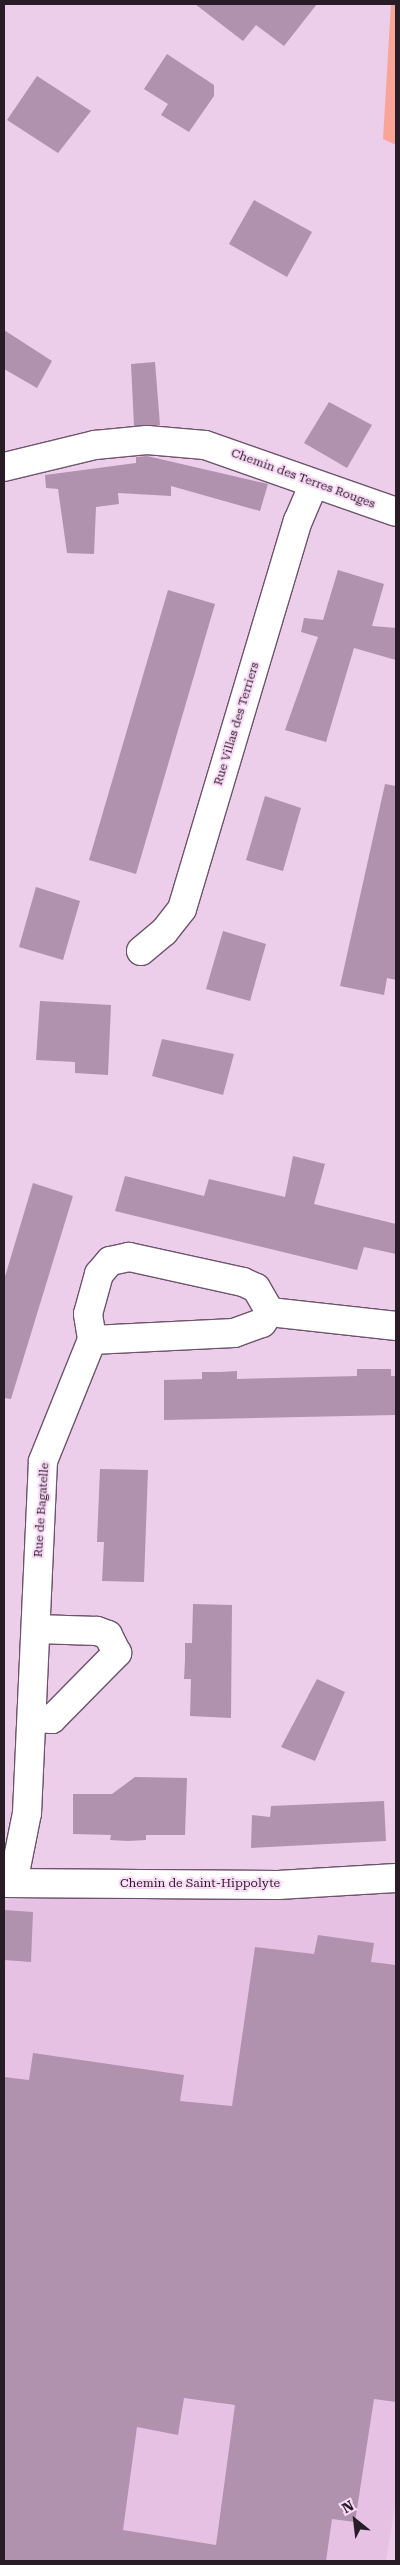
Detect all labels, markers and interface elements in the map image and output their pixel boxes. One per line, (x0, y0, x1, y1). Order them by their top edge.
street label: Chemin des Terres Rouges (229, 446, 377, 512)
street label: Rue Villas des Terriers (211, 661, 263, 787)
street label: Rue de Bagatelle (32, 1462, 52, 1558)
street label: Chemin de Saint-Hippolyte (120, 1877, 280, 1891)
north arrow (330, 2495, 380, 2545)
text: N (339, 2497, 356, 2516)

